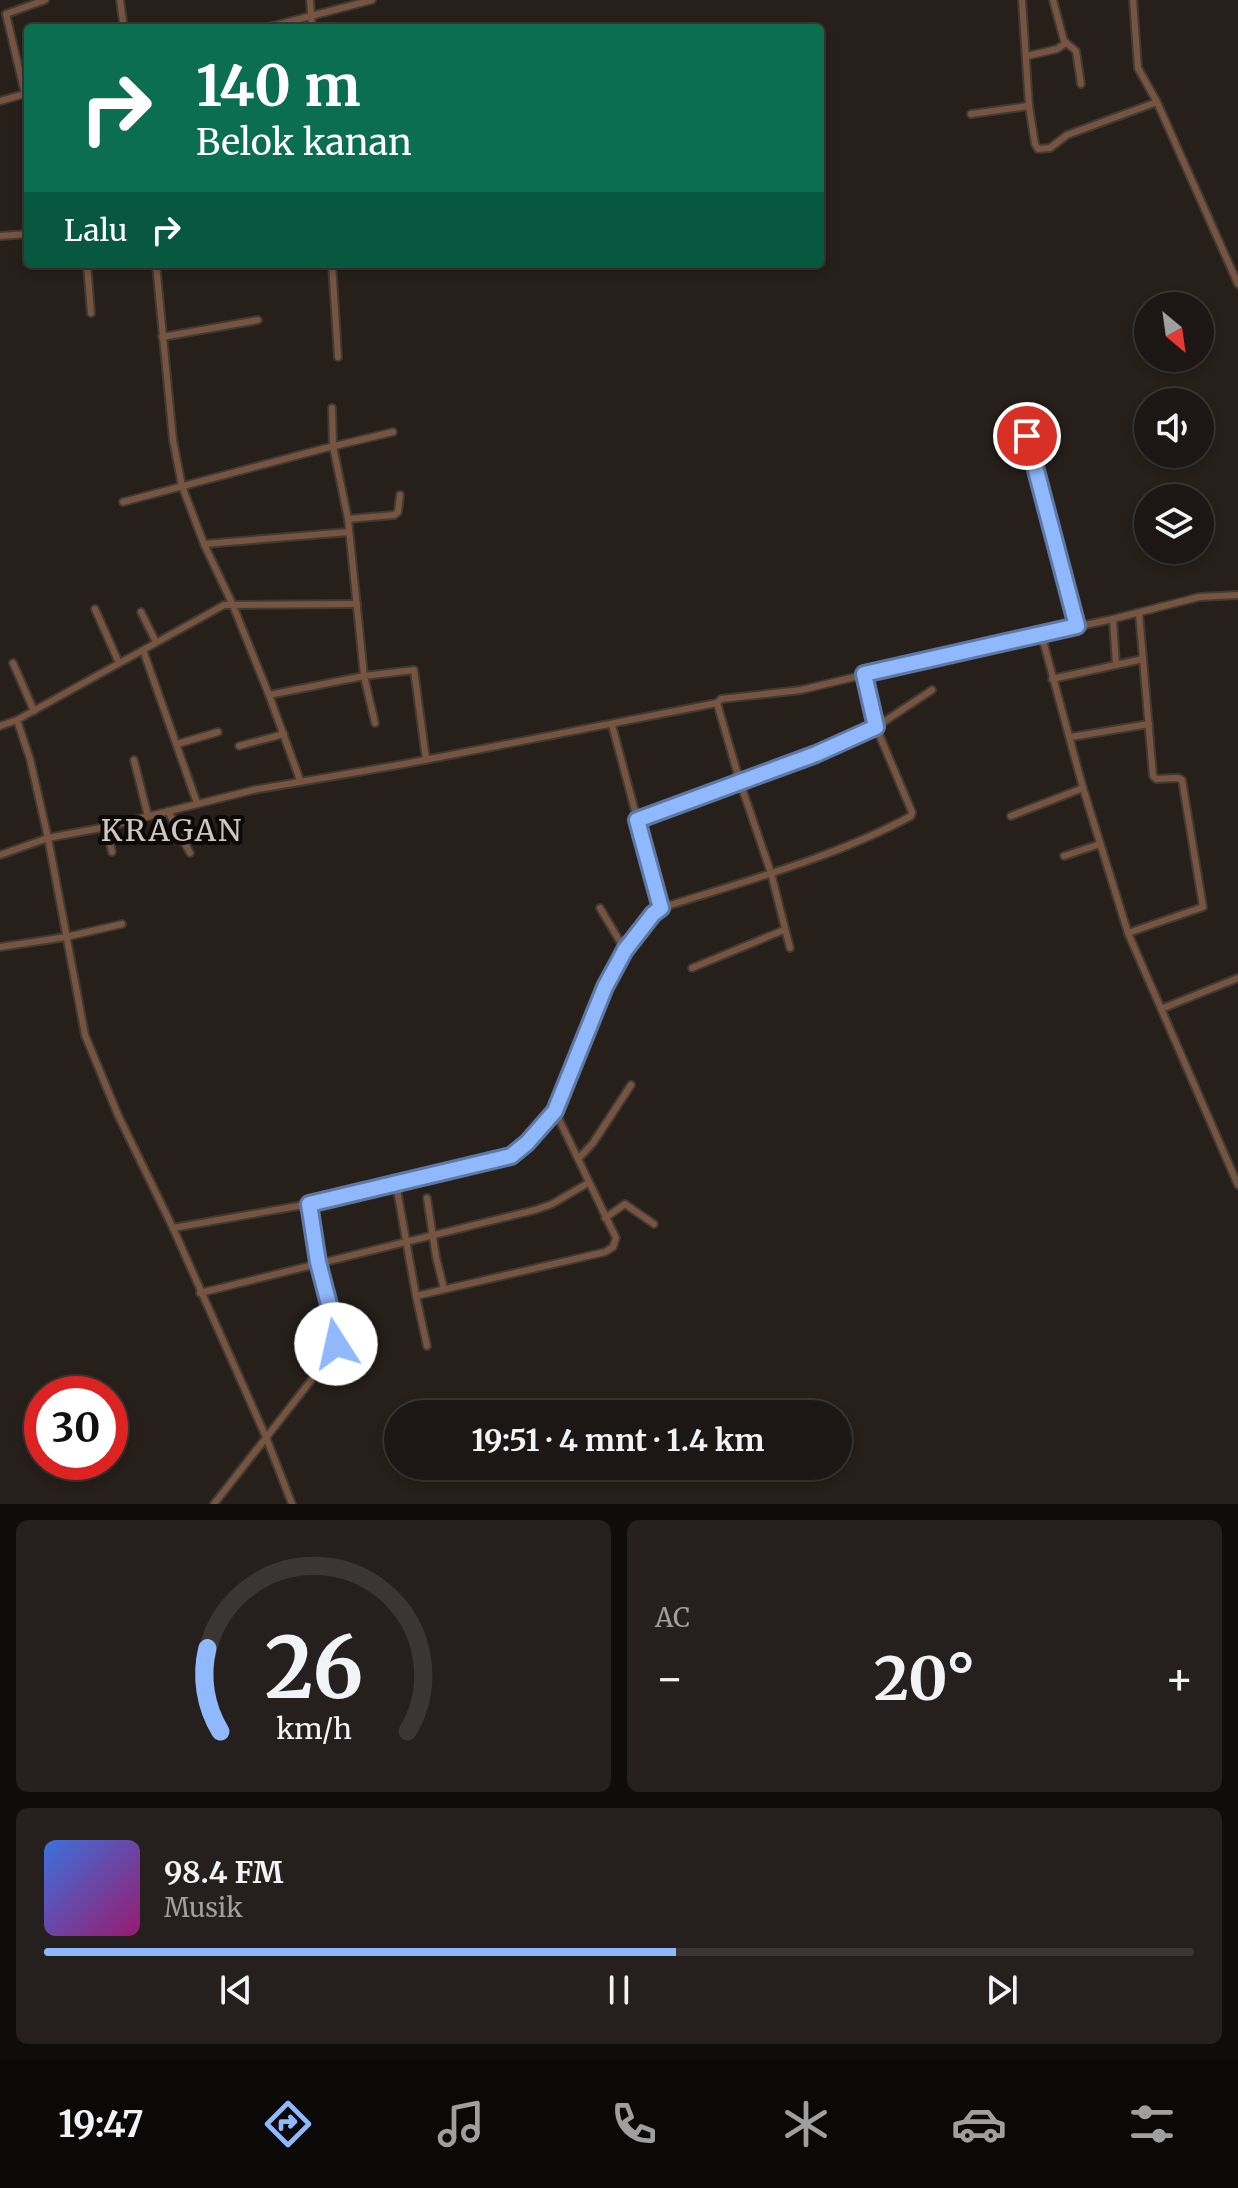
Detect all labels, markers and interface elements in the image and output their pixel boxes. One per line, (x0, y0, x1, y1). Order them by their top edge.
text: 140 m (196, 51, 361, 121)
icon: right (64, 56, 168, 160)
text: Belok kanan (196, 120, 412, 165)
icon: right (144, 208, 188, 252)
text: Lalu (64, 211, 128, 249)
north arrow (1134, 292, 1214, 372)
map controls (1134, 292, 1214, 564)
button: sound (1134, 388, 1214, 468)
pin (993, 402, 1061, 470)
icon: arrive (1005, 414, 1049, 458)
button: layers (1134, 484, 1214, 564)
district label: KRAGAN (101, 811, 243, 849)
position arrow (294, 1302, 378, 1386)
speed limit sign: 30 (24, 1376, 128, 1480)
text: 19:51 · 4 mnt · 1.4 km (472, 1421, 765, 1459)
text: AC (655, 1601, 690, 1634)
text: 26 (264, 1616, 363, 1721)
text: 20° (874, 1641, 975, 1716)
text: − (655, 1651, 684, 1706)
text: + (1165, 1651, 1194, 1706)
text: km/h (276, 1711, 351, 1747)
text: 98.4 FM (164, 1853, 283, 1891)
text: Musik (164, 1891, 243, 1924)
icon: previous (214, 1968, 258, 2012)
icon: pause (597, 1968, 641, 2012)
icon: next (980, 1968, 1024, 2012)
icon: directions (260, 2096, 316, 2152)
icon: music (433, 2096, 489, 2152)
icon: phone (606, 2096, 662, 2152)
icon: climate (778, 2096, 834, 2152)
icon: car (951, 2096, 1007, 2152)
icon: filters (1124, 2096, 1180, 2152)
text: 19:47 (58, 2102, 144, 2147)

